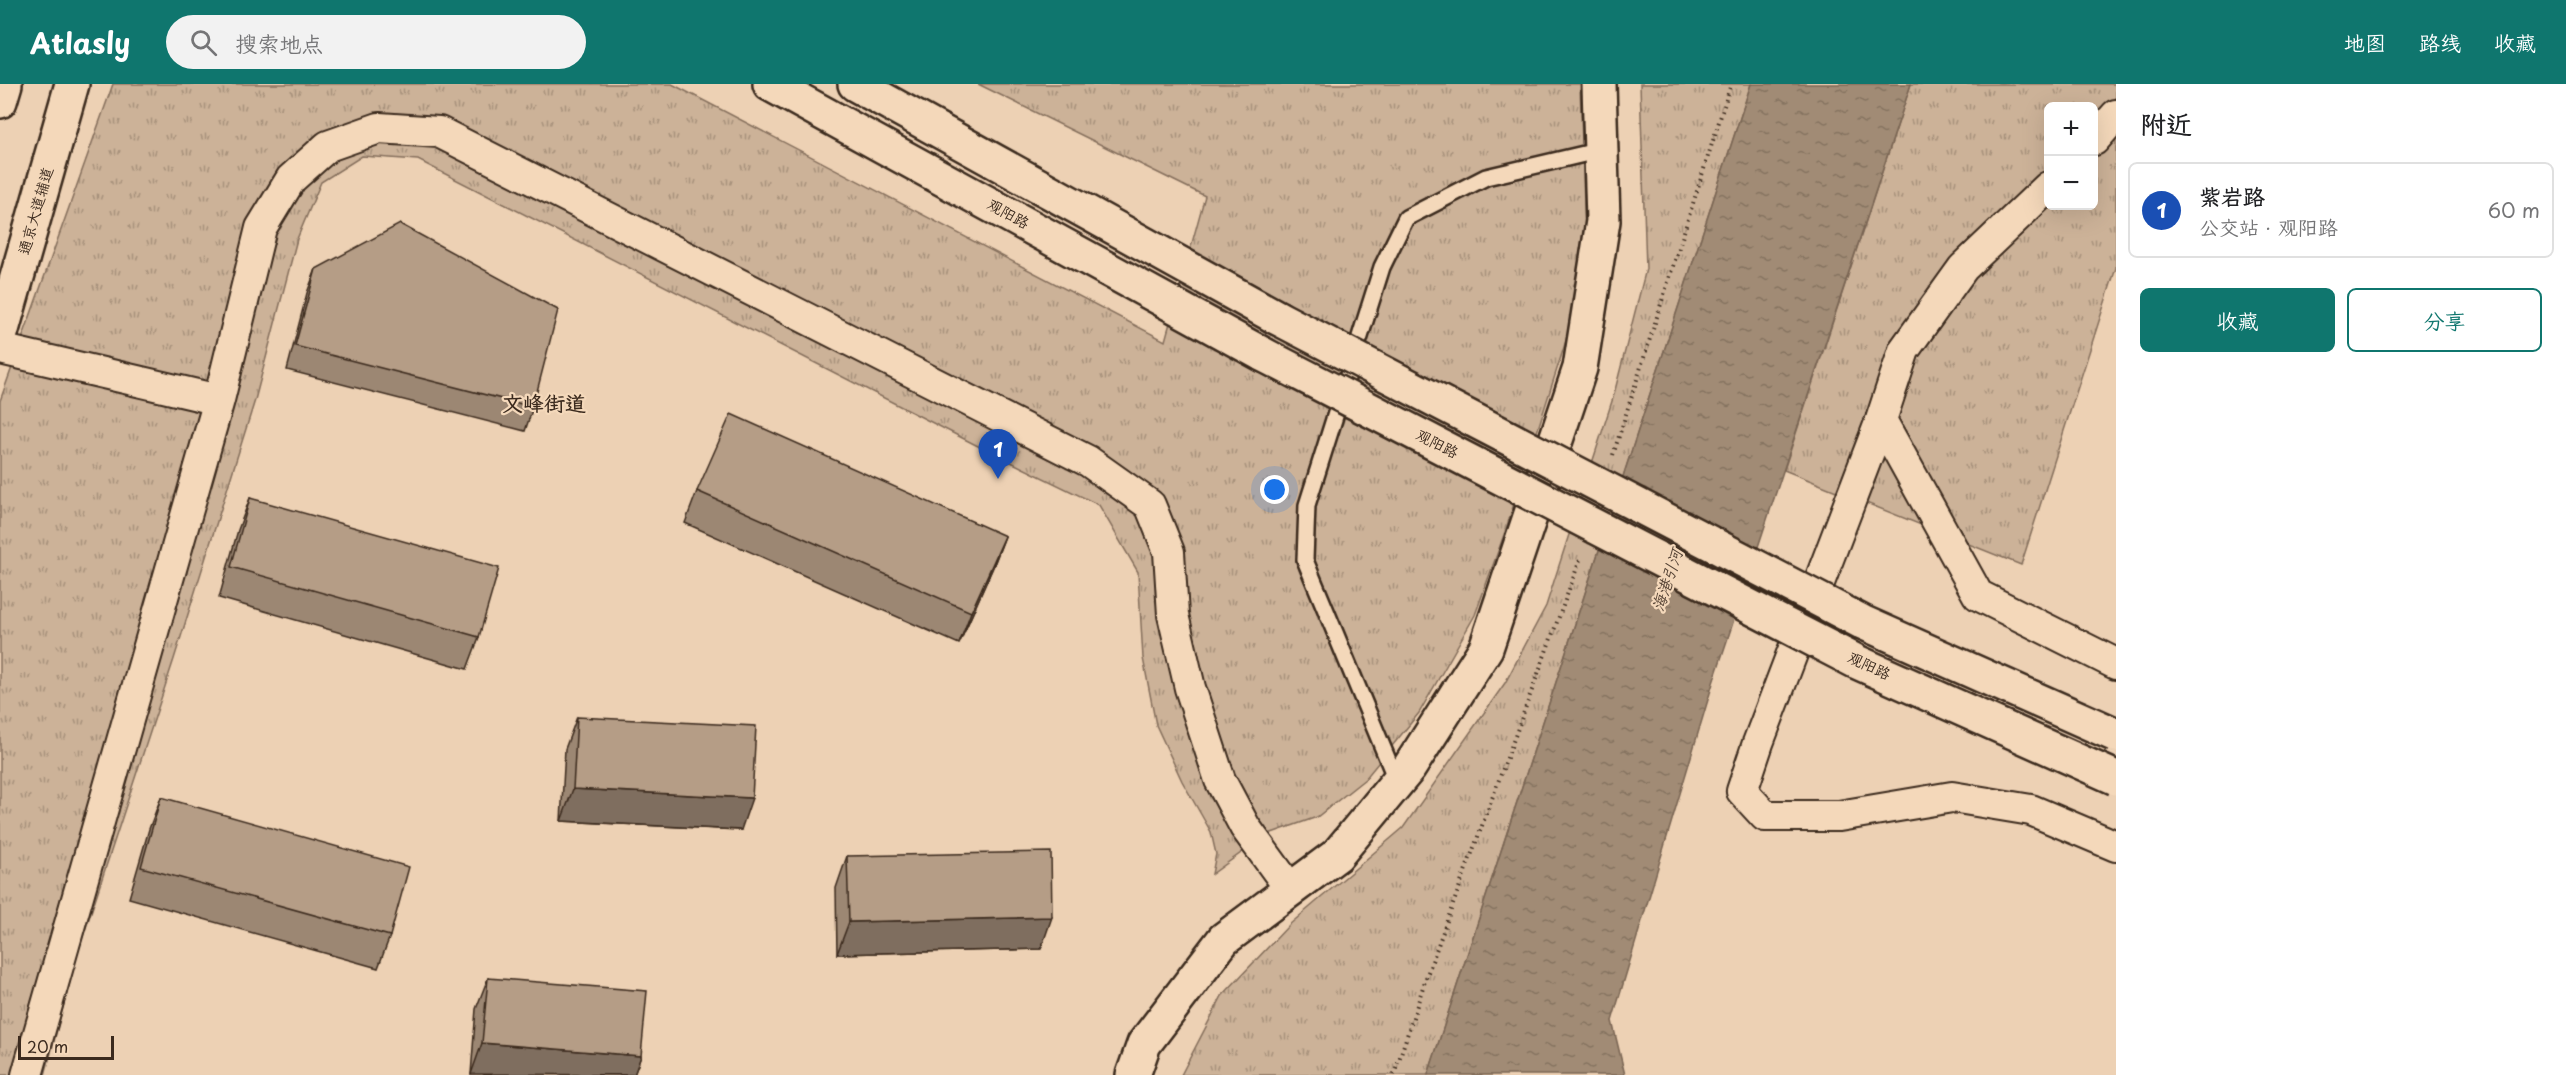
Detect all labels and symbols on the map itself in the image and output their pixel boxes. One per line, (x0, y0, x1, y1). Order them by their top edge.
street label: 通京大道辅道 (11, 164, 58, 257)
street label: 观阳路 (983, 192, 1034, 234)
district label: 文峰街道 (502, 386, 586, 418)
street label: 观阳路 (1412, 422, 1463, 463)
pin: 1 (978, 430, 1018, 479)
your location (1260, 475, 1289, 504)
water label: 海港引河 (1645, 543, 1688, 614)
street label: 观阳路 (1844, 645, 1895, 685)
scale bar (18, 1033, 114, 1060)

